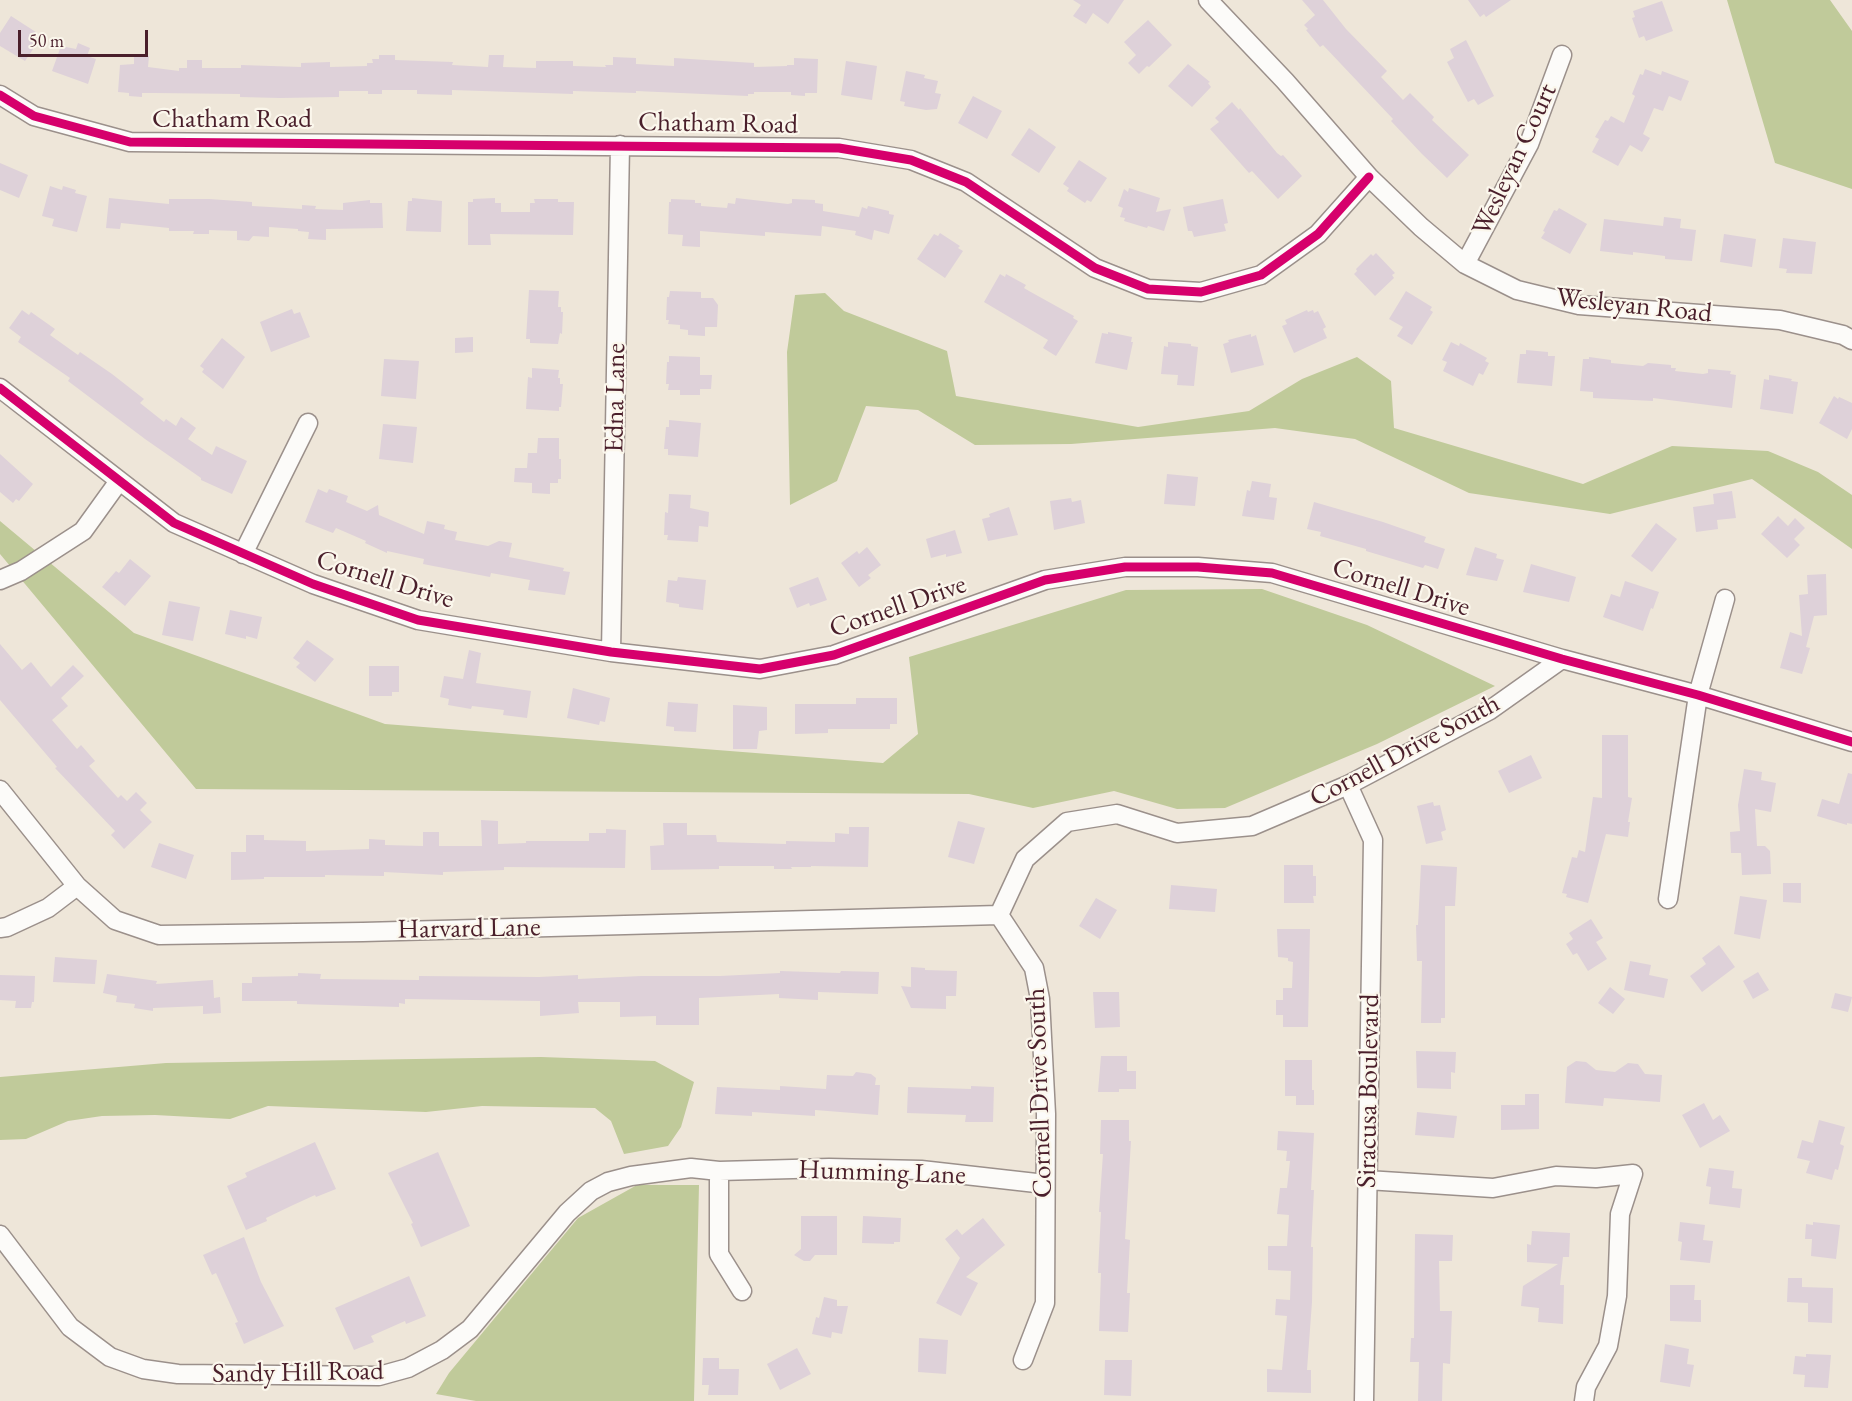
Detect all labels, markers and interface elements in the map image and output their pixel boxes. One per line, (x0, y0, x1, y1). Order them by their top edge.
scale bar (21, 18, 152, 56)
text: 50 m (29, 29, 64, 52)
street label: Wesleyan Court (1466, 79, 1564, 241)
street label: Chatham Road (152, 104, 312, 136)
street label: Chatham Road (638, 106, 798, 142)
street label: Wesleyan Road (1554, 282, 1714, 330)
street label: Edna Lane (599, 343, 633, 453)
street label: Cornell Drive (312, 544, 458, 616)
street label: Cornell Drive (1328, 552, 1474, 624)
street label: Cornell Drive (825, 569, 971, 645)
street label: Cornell Drive South (1305, 687, 1505, 815)
street label: Harvard Lane (397, 912, 541, 946)
street label: Cornell Drive South (1020, 987, 1060, 1199)
street label: Siracusa Boulevard (1351, 994, 1387, 1188)
street label: Humming Lane (798, 1154, 966, 1192)
street label: Sandy Hill Road (212, 1355, 384, 1391)

